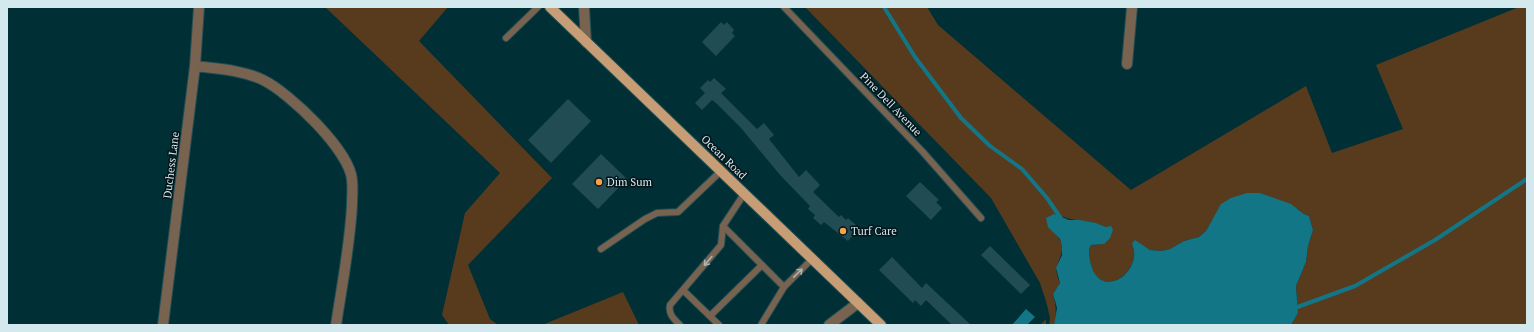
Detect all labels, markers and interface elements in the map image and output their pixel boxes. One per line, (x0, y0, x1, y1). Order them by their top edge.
street label: Pine Dell Avenue (857, 69, 925, 139)
street label: Duchess Lane (160, 130, 182, 199)
street label: Ocean Road (698, 132, 750, 182)
place label: Dim Sum (607, 175, 652, 189)
marker: Dim Sum (594, 177, 604, 187)
place label: Turf Care (851, 224, 897, 238)
marker: Turf Care (838, 226, 848, 236)
one-way arrow (704, 255, 713, 266)
one-way arrow (793, 268, 803, 278)

